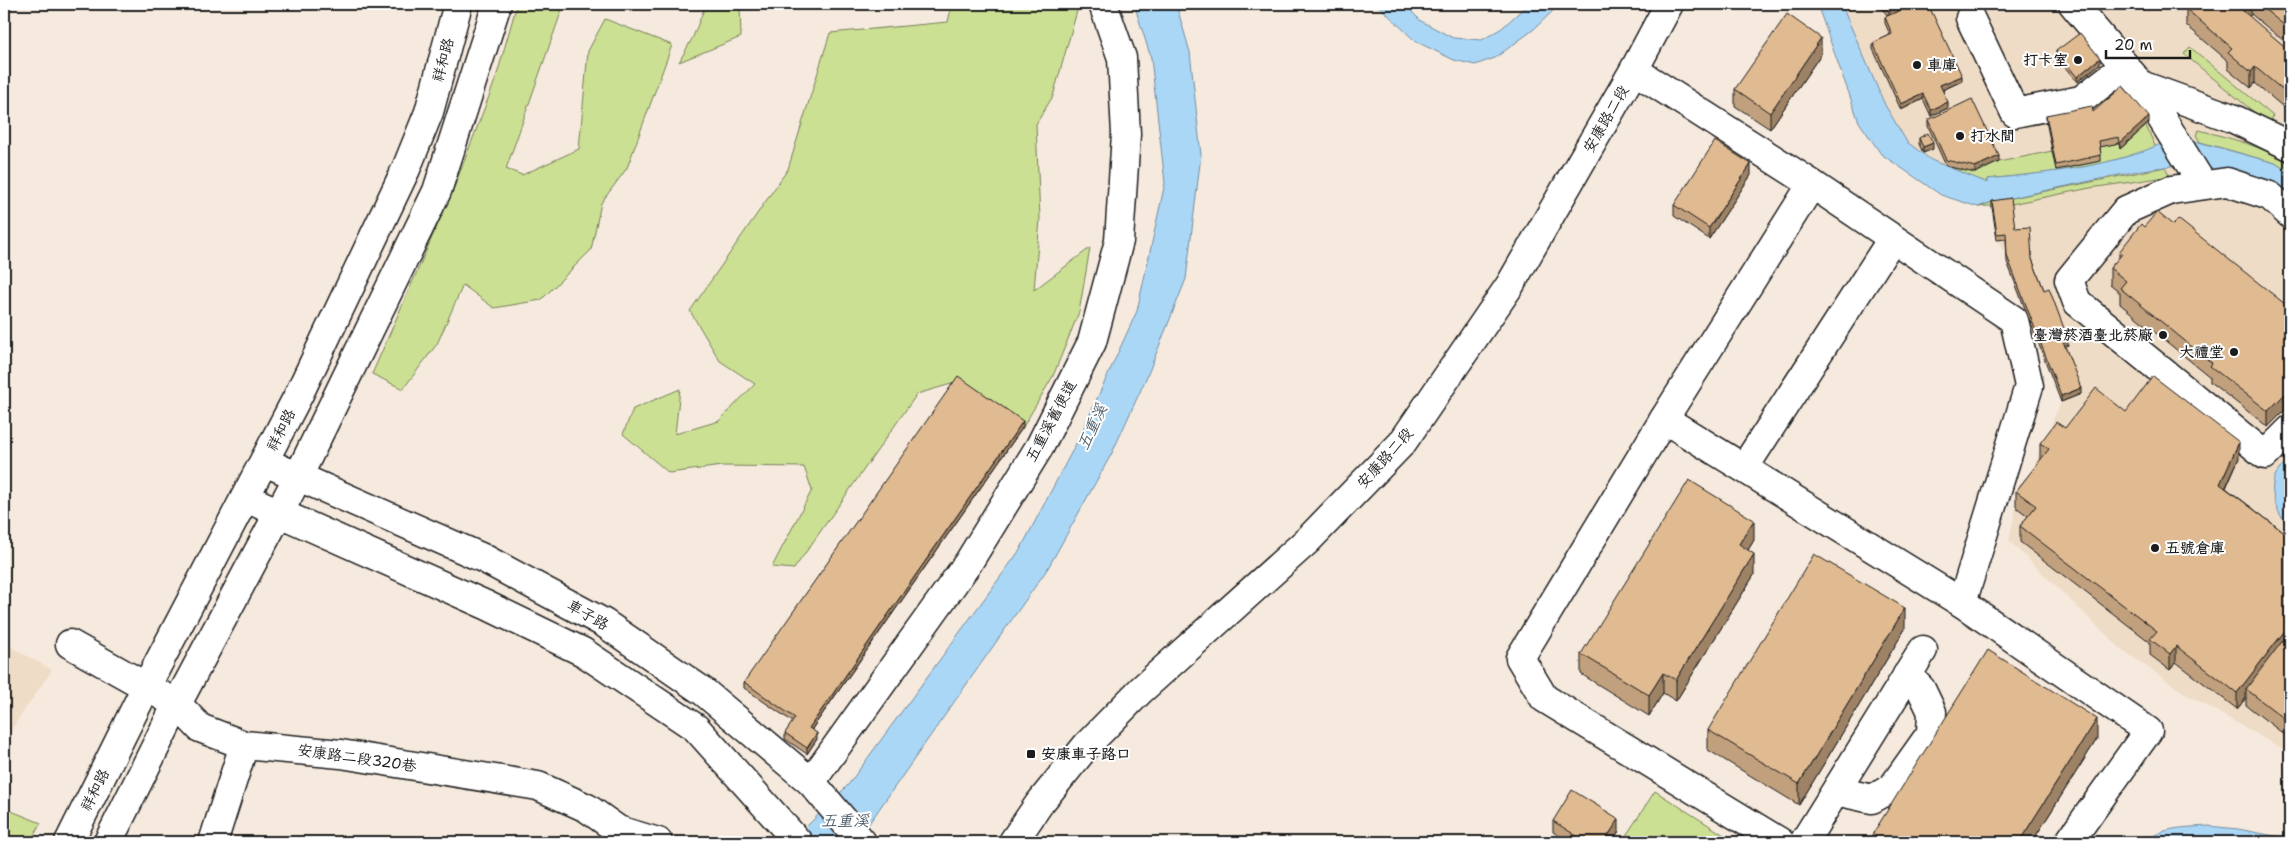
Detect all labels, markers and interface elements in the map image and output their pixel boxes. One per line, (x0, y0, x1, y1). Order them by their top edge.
scale bar (2106, 28, 2190, 60)
text: 20 m (2114, 35, 2153, 55)
street label: 祥和路 (428, 36, 458, 84)
place label: 打卡室 (2023, 50, 2068, 70)
marker: 打卡室 (2072, 54, 2084, 66)
place label: 車庫 (1927, 55, 1957, 75)
marker: 車庫 (1911, 59, 1923, 71)
street label: 安康路二段 (1579, 82, 1633, 156)
place label: 打水間 (1970, 126, 2015, 146)
marker: 打水間 (1954, 130, 1966, 142)
place label: 臺灣菸酒臺北菸廠 (2033, 325, 2153, 345)
marker: 臺灣菸酒臺北菸廠 (2157, 329, 2169, 341)
place label: 大禮堂 (2179, 342, 2224, 362)
marker: 大禮堂 (2228, 346, 2240, 358)
street label: 五重溪舊便道 (1021, 377, 1081, 465)
water label: 五重溪 (1072, 400, 1112, 453)
street label: 祥和路 (262, 405, 300, 455)
street label: 安康路二段 (1352, 423, 1418, 493)
place label: 五號倉庫 (2165, 538, 2225, 558)
marker: 五號倉庫 (2149, 542, 2161, 554)
street label: 車子路 (564, 595, 612, 635)
street label: 安康路二段320巷 (296, 740, 418, 776)
place label: 安康車子路口 (1041, 744, 1131, 764)
marker: 安康車子路口 (1025, 748, 1037, 760)
street label: 祥和路 (76, 765, 114, 815)
water label: 五重溪 (821, 810, 870, 831)

